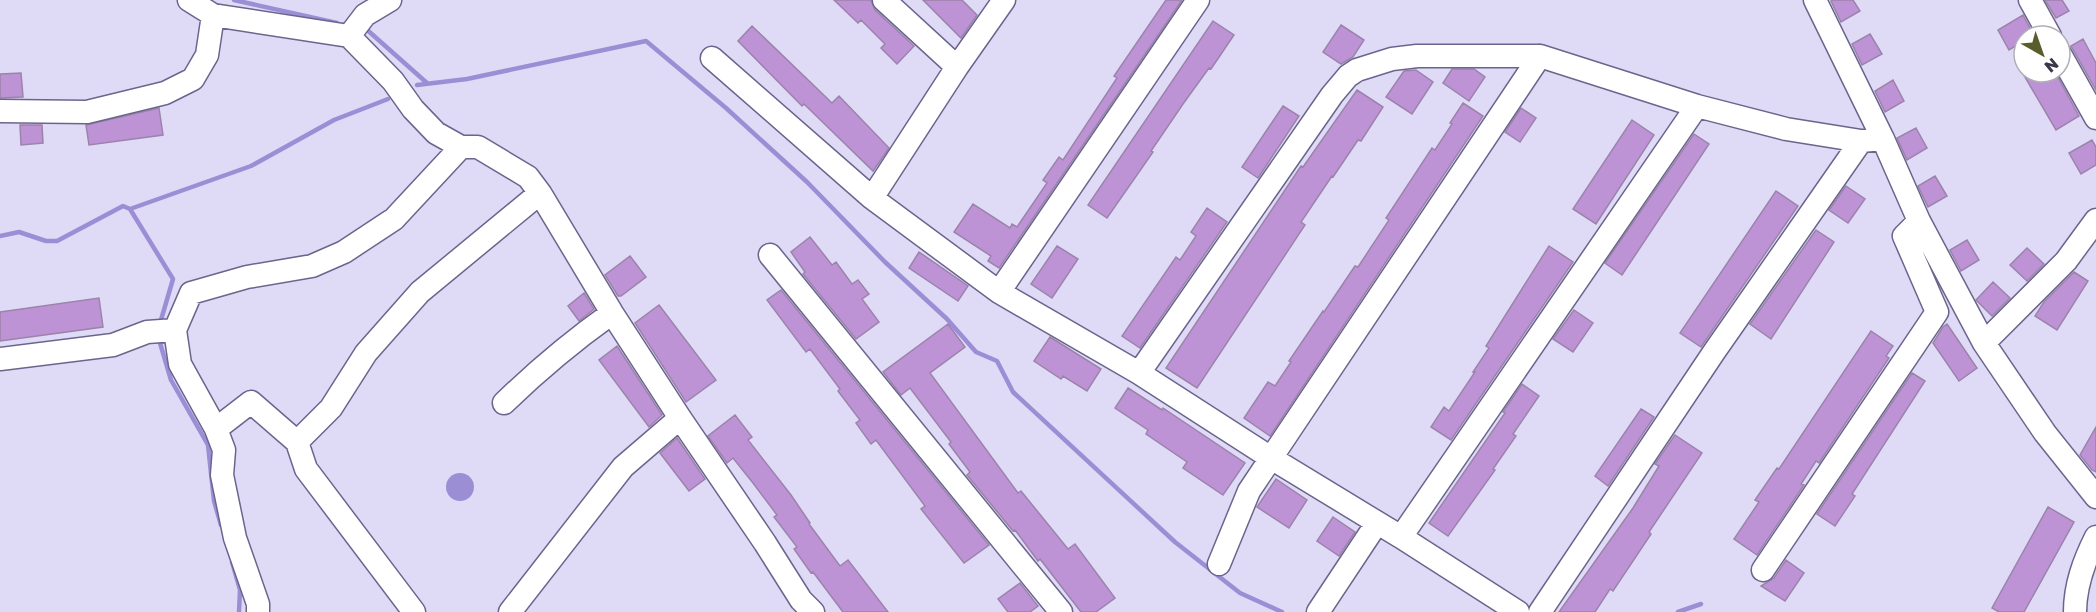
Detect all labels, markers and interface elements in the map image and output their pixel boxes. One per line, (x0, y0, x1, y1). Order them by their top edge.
north arrow (2012, 24, 2072, 84)
text: N (2041, 54, 2063, 77)

